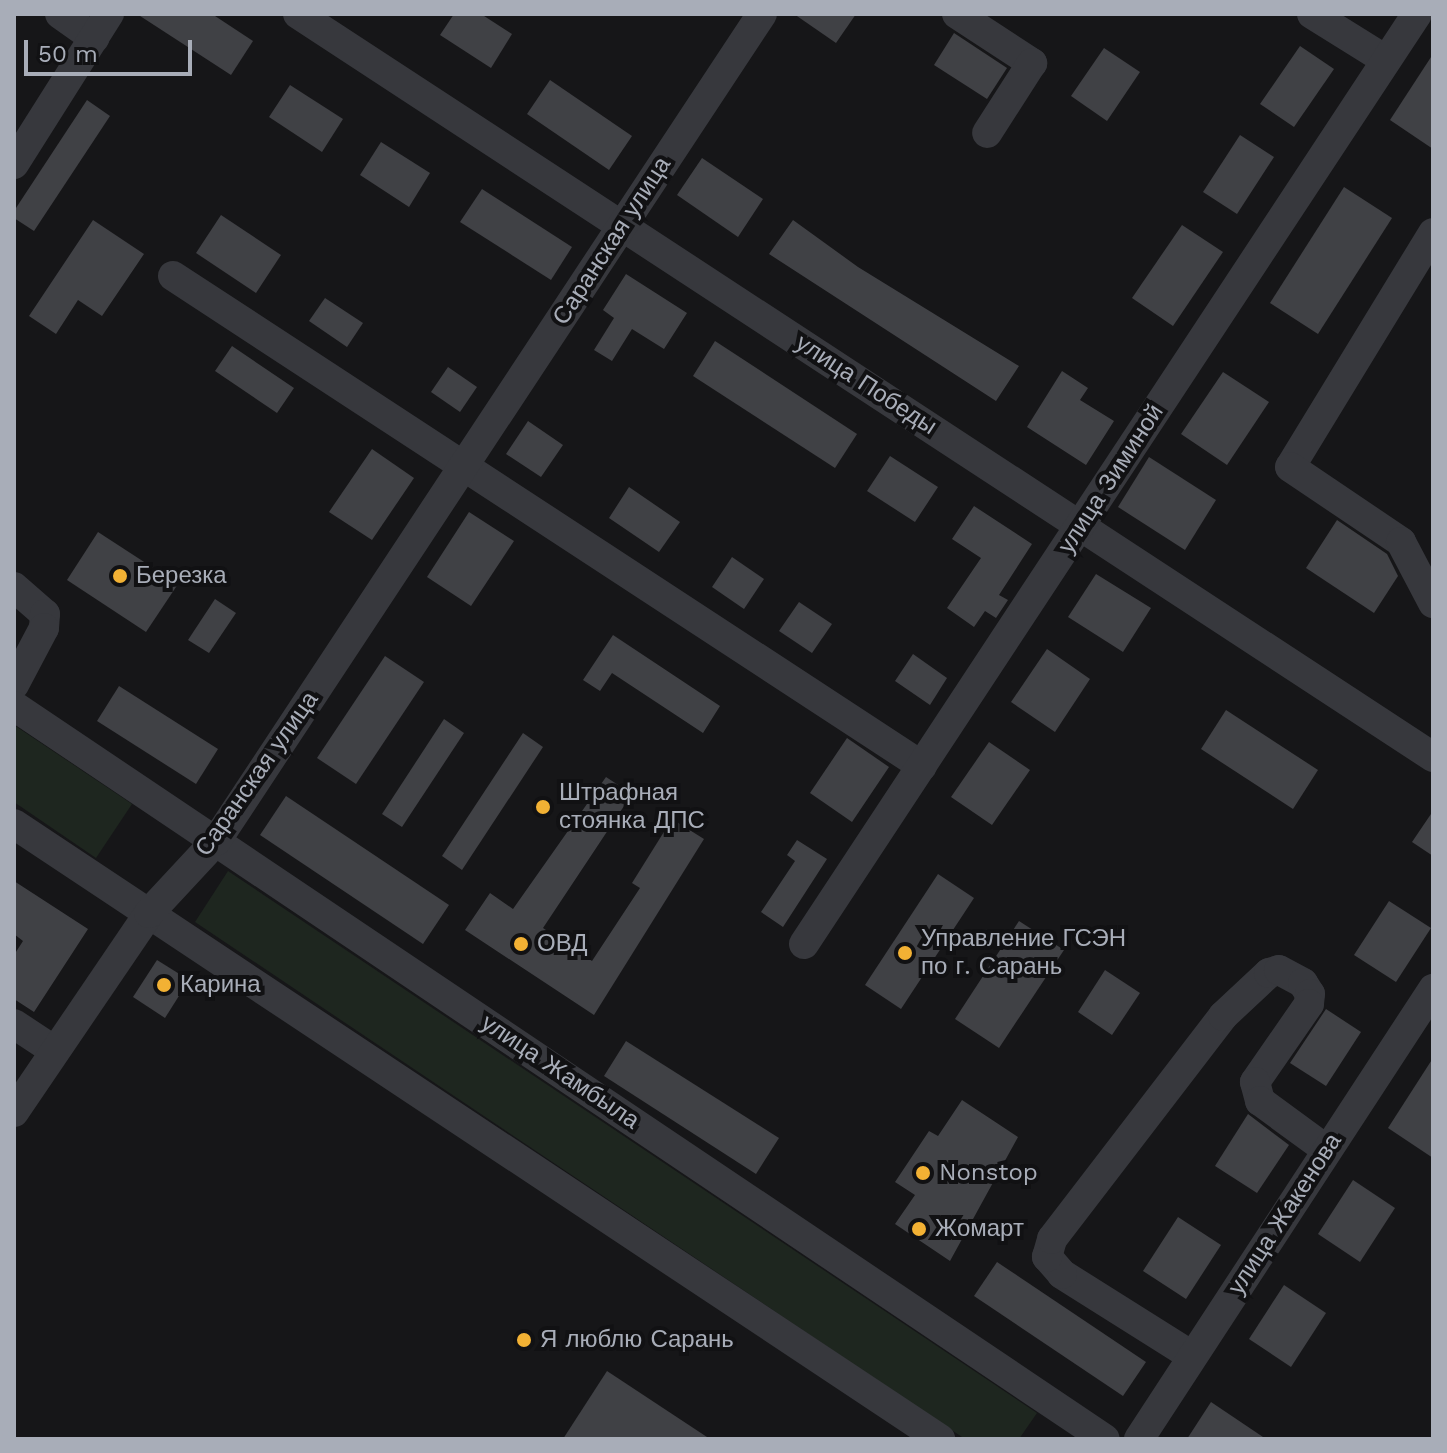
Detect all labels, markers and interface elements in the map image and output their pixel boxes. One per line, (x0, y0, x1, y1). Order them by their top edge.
scale bar (28, 24, 196, 74)
text: 50 m (38, 40, 98, 68)
street label: Саранская улица (547, 152, 677, 330)
street label: улица Победы (790, 329, 942, 441)
street label: улица Зиминой (1052, 399, 1170, 559)
place label: Березка (136, 562, 227, 590)
marker: Березка (111, 567, 129, 585)
street label: Саранская улица (189, 686, 325, 862)
place label: Штрафная стоянка ДПС (559, 779, 705, 835)
marker: Штрафная стоянка ДПС (534, 798, 552, 816)
place label: Управление ГСЭН по г. Сарань (921, 925, 1126, 981)
place label: ОВД (537, 930, 587, 958)
marker: ОВД (512, 935, 530, 953)
marker: Управление ГСЭН по г. Сарань (896, 944, 914, 962)
place label: Карина (180, 971, 261, 999)
marker: Карина (155, 976, 173, 994)
street label: улица Жамбыла (475, 1008, 645, 1136)
street label: улица Жакенова (1222, 1128, 1348, 1300)
place label: Nonstop (939, 1159, 1038, 1187)
marker: Nonstop (914, 1164, 932, 1182)
place label: Жомарт (935, 1215, 1024, 1243)
marker: Жомарт (910, 1220, 928, 1238)
place label: Я люблю Сарань (540, 1326, 734, 1354)
marker: Я люблю Сарань (515, 1331, 533, 1349)

